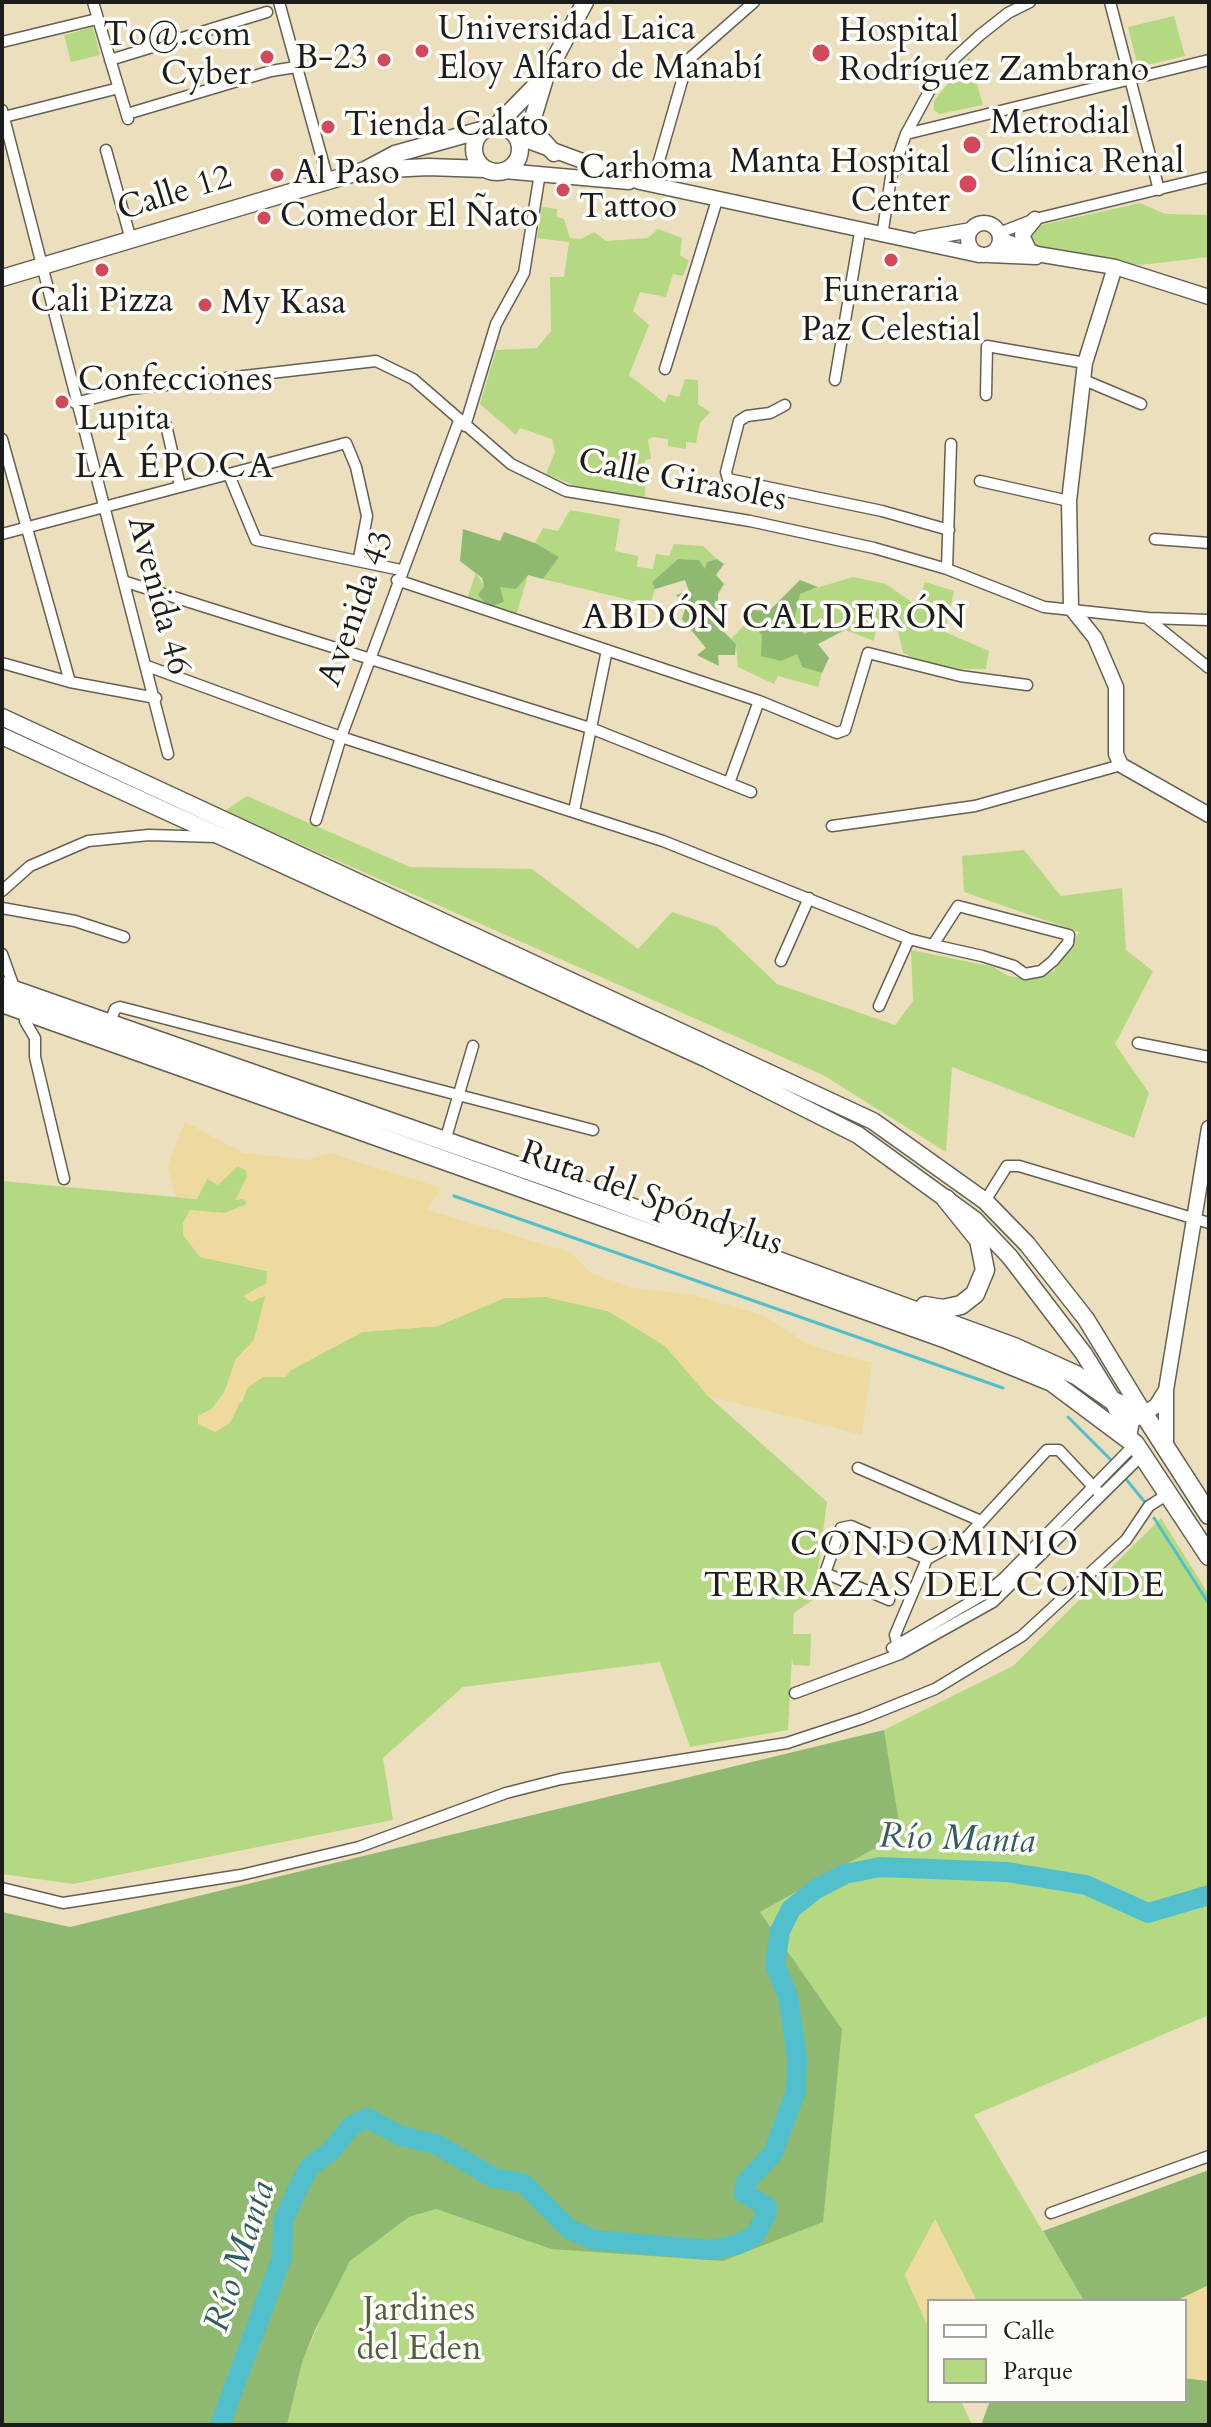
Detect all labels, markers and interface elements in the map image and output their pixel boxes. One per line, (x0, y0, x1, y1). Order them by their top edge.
place label: Universidad Laica Eloy Alfaro de Manabí (438, 11, 762, 90)
place label: Hospital Rodríguez Zambrano (839, 13, 1149, 92)
place label: To@.com Cyber (103, 17, 251, 96)
place label: B-23 (295, 40, 368, 80)
marker: Universidad Laica Eloy Alfaro de Manabí (413, 42, 431, 60)
marker: Hospital Rodríguez Zambrano (810, 42, 832, 64)
marker: To@.com Cyber (258, 48, 276, 66)
marker: B-23 (375, 51, 393, 69)
place label: Metrodial Clínica Renal (990, 105, 1184, 184)
place label: Tienda Calato (344, 107, 548, 147)
marker: Tienda Calato (319, 118, 337, 136)
marker: Metrodial Clínica Renal (961, 134, 983, 156)
place label: Manta Hospital Center (729, 144, 950, 224)
place label: Carhoma Tattoo (579, 150, 713, 230)
place label: Al Paso (293, 155, 400, 195)
street label: Calle 12 (113, 158, 237, 232)
marker: Al Paso (268, 166, 286, 184)
marker: Manta Hospital Center (957, 173, 979, 195)
marker: Carhoma Tattoo (554, 181, 572, 199)
place label: Comedor El Ñato (280, 198, 538, 238)
marker: Comedor El Ñato (255, 209, 273, 227)
marker: Funeraria Paz Celestial (882, 251, 900, 269)
marker: Cali Pizza (93, 261, 111, 279)
place label: Funeraria Paz Celestial (801, 273, 981, 352)
place label: Cali Pizza (31, 283, 173, 323)
place label: My Kasa (221, 285, 346, 325)
marker: My Kasa (196, 296, 214, 314)
place label: Confecciones Lupita (78, 362, 273, 442)
marker: Confecciones Lupita (53, 393, 71, 411)
street label: Calle Girasoles (574, 442, 790, 522)
district label: LA ÉPOCA (75, 447, 275, 491)
street label: Avenida 46 (116, 512, 198, 680)
street label: Avenida 43 (311, 526, 405, 692)
district label: ABDÓN CALDERÓN (582, 598, 968, 642)
street label: Ruta del Spóndylus (515, 1134, 787, 1266)
district label: CONDOMINIO TERRAZAS DEL CONDE (704, 1525, 1166, 1610)
water label: Río Manta (878, 1817, 1036, 1865)
water label: Río Manta (197, 2176, 287, 2338)
park label: Jardines del Eden (356, 2292, 482, 2372)
legend (927, 2299, 1187, 2403)
text: Calle (1003, 2315, 1055, 2348)
text: Parque (1003, 2355, 1073, 2388)

